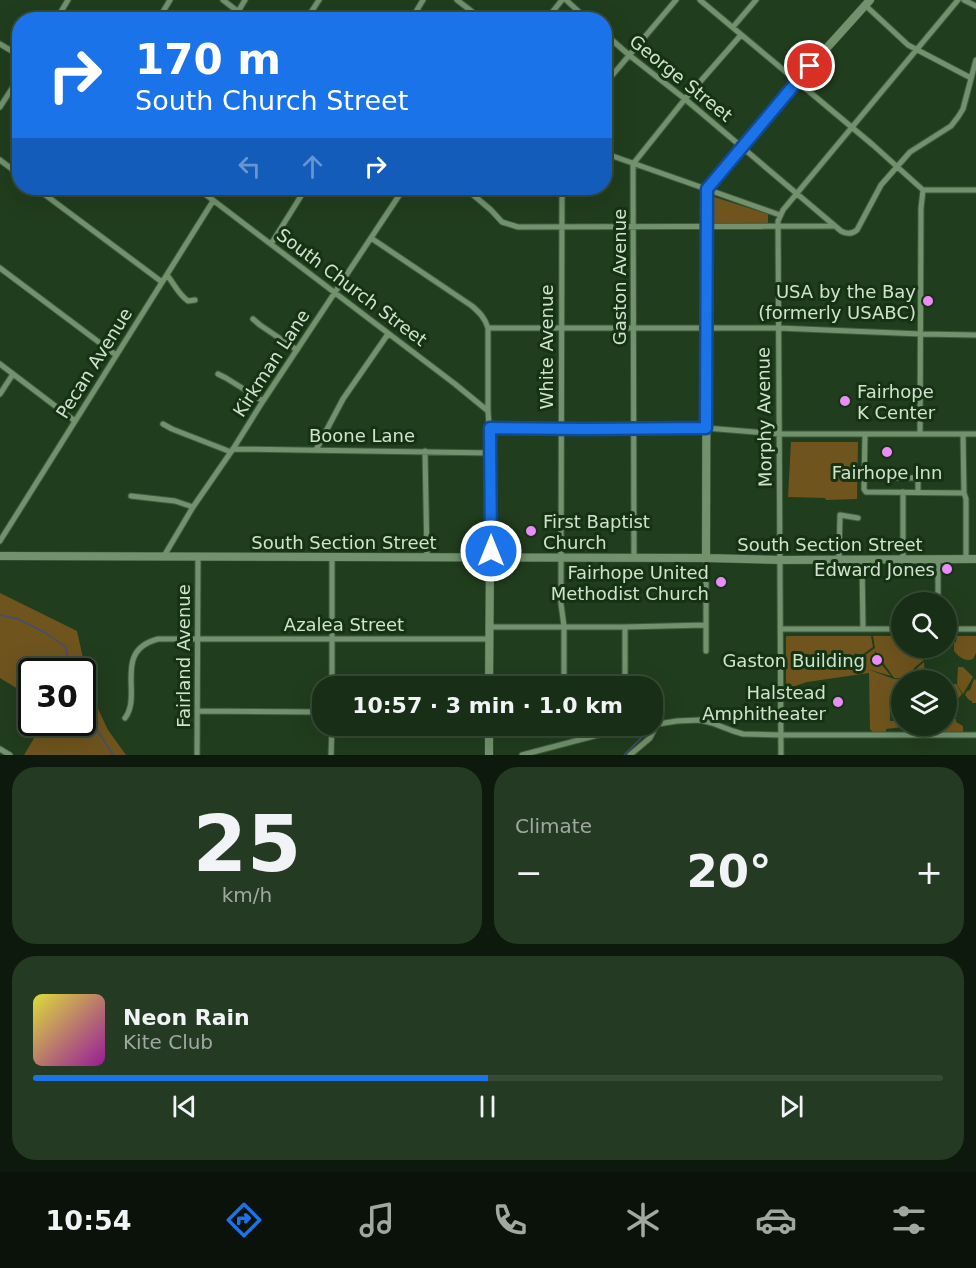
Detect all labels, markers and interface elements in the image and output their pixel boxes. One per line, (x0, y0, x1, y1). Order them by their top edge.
street label: George Street (625, 30, 737, 126)
text: 170 m (135, 35, 281, 84)
icon: right (36, 36, 114, 114)
pin (784, 40, 835, 91)
icon: arrive (793, 49, 826, 82)
text: South Church Street (135, 85, 408, 116)
icon: left (233, 150, 266, 183)
icon: ahead (296, 150, 329, 183)
icon: right (359, 150, 392, 183)
street label: Gaston Avenue (609, 209, 630, 345)
street label: South Church Street (273, 224, 431, 350)
place label: USA by the Bay (formerly USABC) (758, 281, 916, 323)
street label: White Avenue (536, 285, 557, 409)
marker: USA by the Bay (formerly USABC) (921, 294, 935, 308)
street label: Pecan Avenue (52, 304, 136, 422)
street label: Kirkman Lane (228, 305, 314, 421)
street label: Morphy Avenue (752, 347, 776, 487)
place label: Fairhope K Center (857, 381, 936, 423)
marker: Fairhope K Center (838, 394, 852, 408)
street label: Boone Lane (309, 425, 415, 446)
marker: Fairhope Inn (880, 445, 894, 459)
place label: Fairhope Inn (832, 462, 942, 483)
place label: First Baptist Church (543, 511, 650, 553)
position arrow (459, 519, 523, 583)
marker: First Baptist Church (524, 524, 538, 538)
street label: South Section Street (251, 532, 437, 553)
street label: South Section Street (737, 534, 923, 555)
place label: Edward Jones (814, 559, 935, 580)
place label: Fairhope United Methodist Church (551, 562, 709, 604)
marker: Edward Jones (940, 562, 954, 576)
marker: Fairhope United Methodist Church (714, 575, 728, 589)
street label: Fairland Avenue (173, 584, 194, 728)
map controls (891, 592, 957, 736)
button: search (891, 592, 957, 658)
street label: Azalea Street (284, 614, 404, 635)
place label: Gaston Building (722, 650, 865, 671)
marker: Gaston Building (870, 653, 884, 667)
speed limit sign: 30 (18, 658, 96, 736)
button: layers (891, 670, 957, 736)
place label: Halstead Amphitheater (702, 682, 827, 724)
text: 10:57 · 3 min · 1.0 km (352, 693, 623, 718)
marker: Halstead Amphitheater (831, 695, 845, 709)
text: 25 (193, 799, 301, 889)
text: Climate (515, 814, 592, 838)
text: 20° (686, 845, 772, 898)
text: − (515, 853, 543, 892)
text: + (915, 853, 943, 892)
text: km/h (222, 883, 272, 907)
text: Neon Rain (123, 1005, 250, 1030)
text: Kite Club (123, 1030, 213, 1054)
icon: previous (168, 1090, 201, 1123)
icon: pause (471, 1090, 504, 1123)
icon: next (775, 1090, 808, 1123)
icon: directions (223, 1199, 265, 1241)
icon: music (356, 1199, 398, 1241)
icon: phone (489, 1199, 531, 1241)
icon: climate (622, 1199, 664, 1241)
icon: car (755, 1199, 797, 1241)
icon: filters (888, 1199, 930, 1241)
text: 10:54 (46, 1205, 132, 1236)

